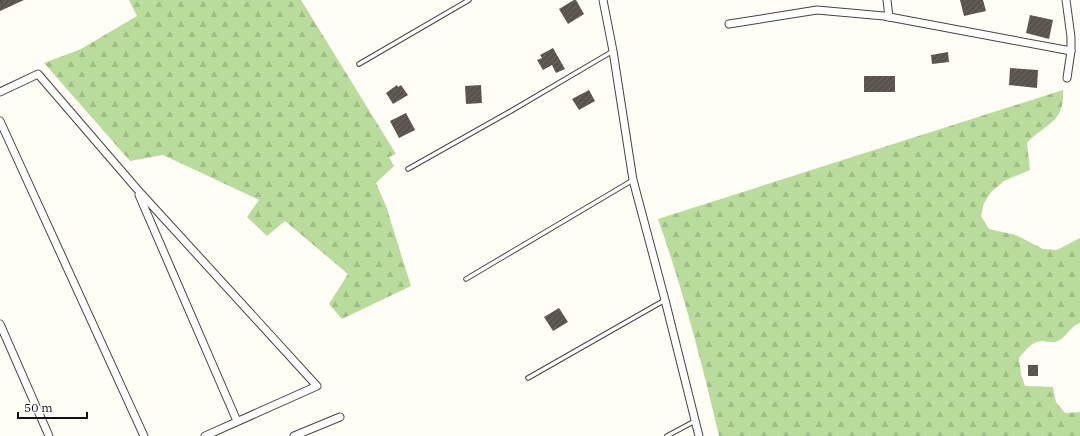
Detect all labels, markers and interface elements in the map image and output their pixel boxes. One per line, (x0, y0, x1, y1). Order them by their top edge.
scale bar (18, 394, 87, 420)
text: 50 m (24, 400, 53, 415)

